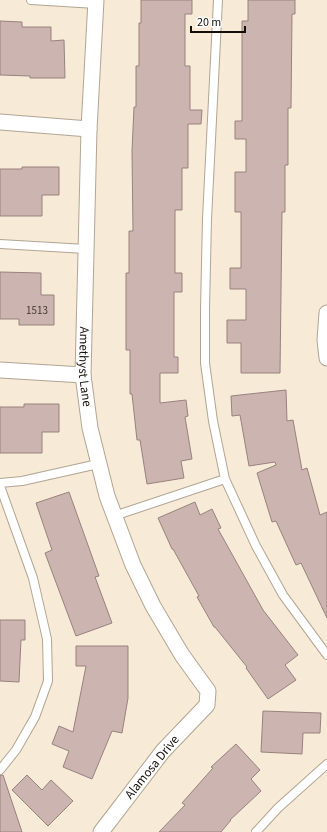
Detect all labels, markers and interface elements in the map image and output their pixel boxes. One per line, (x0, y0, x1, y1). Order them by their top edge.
scale bar (191, 8, 245, 34)
text: 20 m (197, 14, 221, 31)
house number: 1513 (26, 303, 48, 318)
street label: Amethyst Lane (74, 326, 96, 408)
street label: Alamosa Drive (121, 731, 183, 803)

